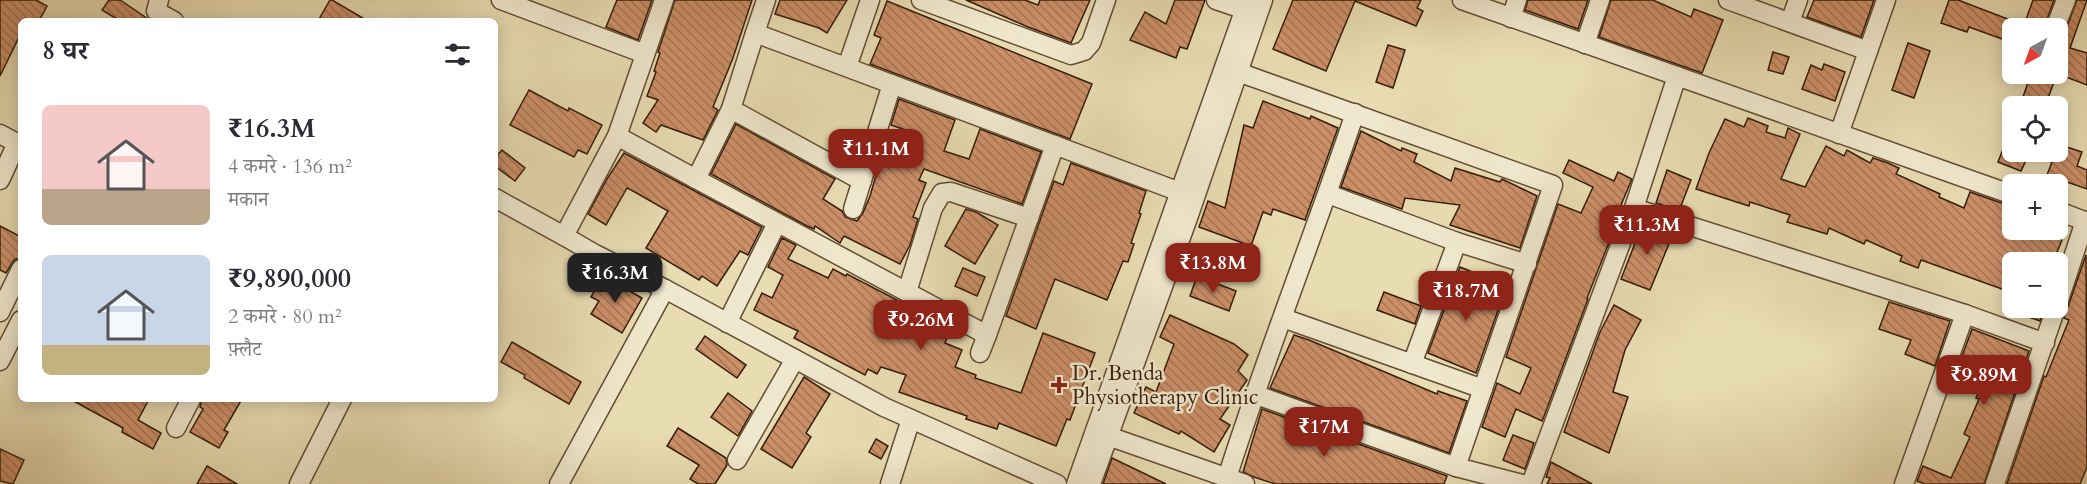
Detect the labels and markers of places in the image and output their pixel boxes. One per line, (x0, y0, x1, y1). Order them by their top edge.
pin: ₹11.1M (827, 129, 925, 180)
pin: ₹11.3M (1598, 205, 1696, 256)
pin: ₹13.8M (1164, 243, 1262, 294)
pin: ₹16.3M (566, 253, 664, 304)
pin: ₹18.7M (1417, 271, 1515, 322)
pin: ₹9.26M (872, 300, 970, 351)
pin: ₹9.89M (1935, 355, 2033, 406)
place label: Dr. Benda Physiotherapy Clinic (1072, 359, 1258, 412)
marker: Dr. Benda Physiotherapy Clinic (1050, 376, 1068, 394)
pin: ₹17M (1288, 407, 1360, 458)

